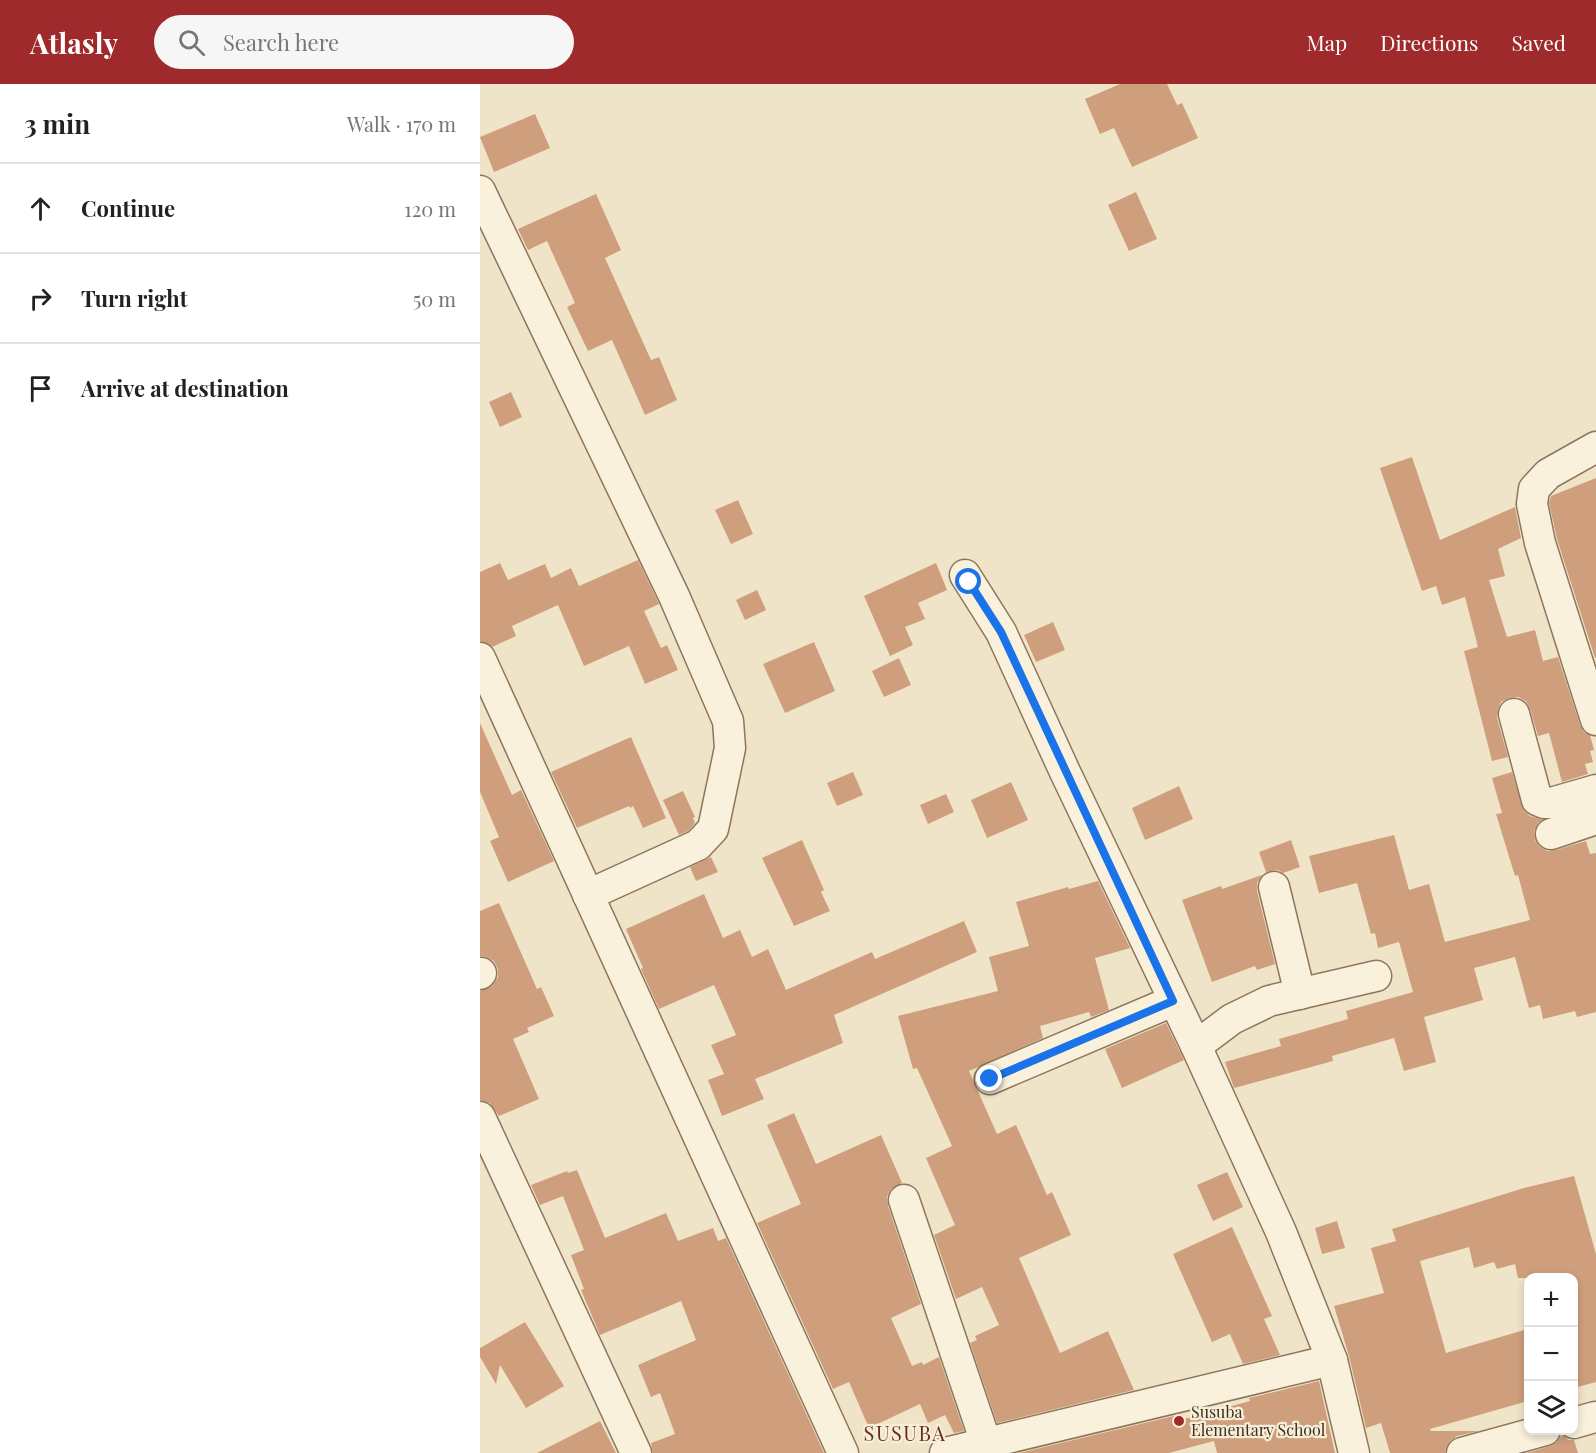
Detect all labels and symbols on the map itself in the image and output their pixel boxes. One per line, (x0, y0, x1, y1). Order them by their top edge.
route start (955, 568, 981, 594)
route end (976, 1065, 1002, 1091)
place label: Susuba Elementary School (1191, 1401, 1326, 1440)
marker: Susuba Elementary School (1172, 1414, 1186, 1428)
district label: SUSUBA (864, 1419, 946, 1446)

